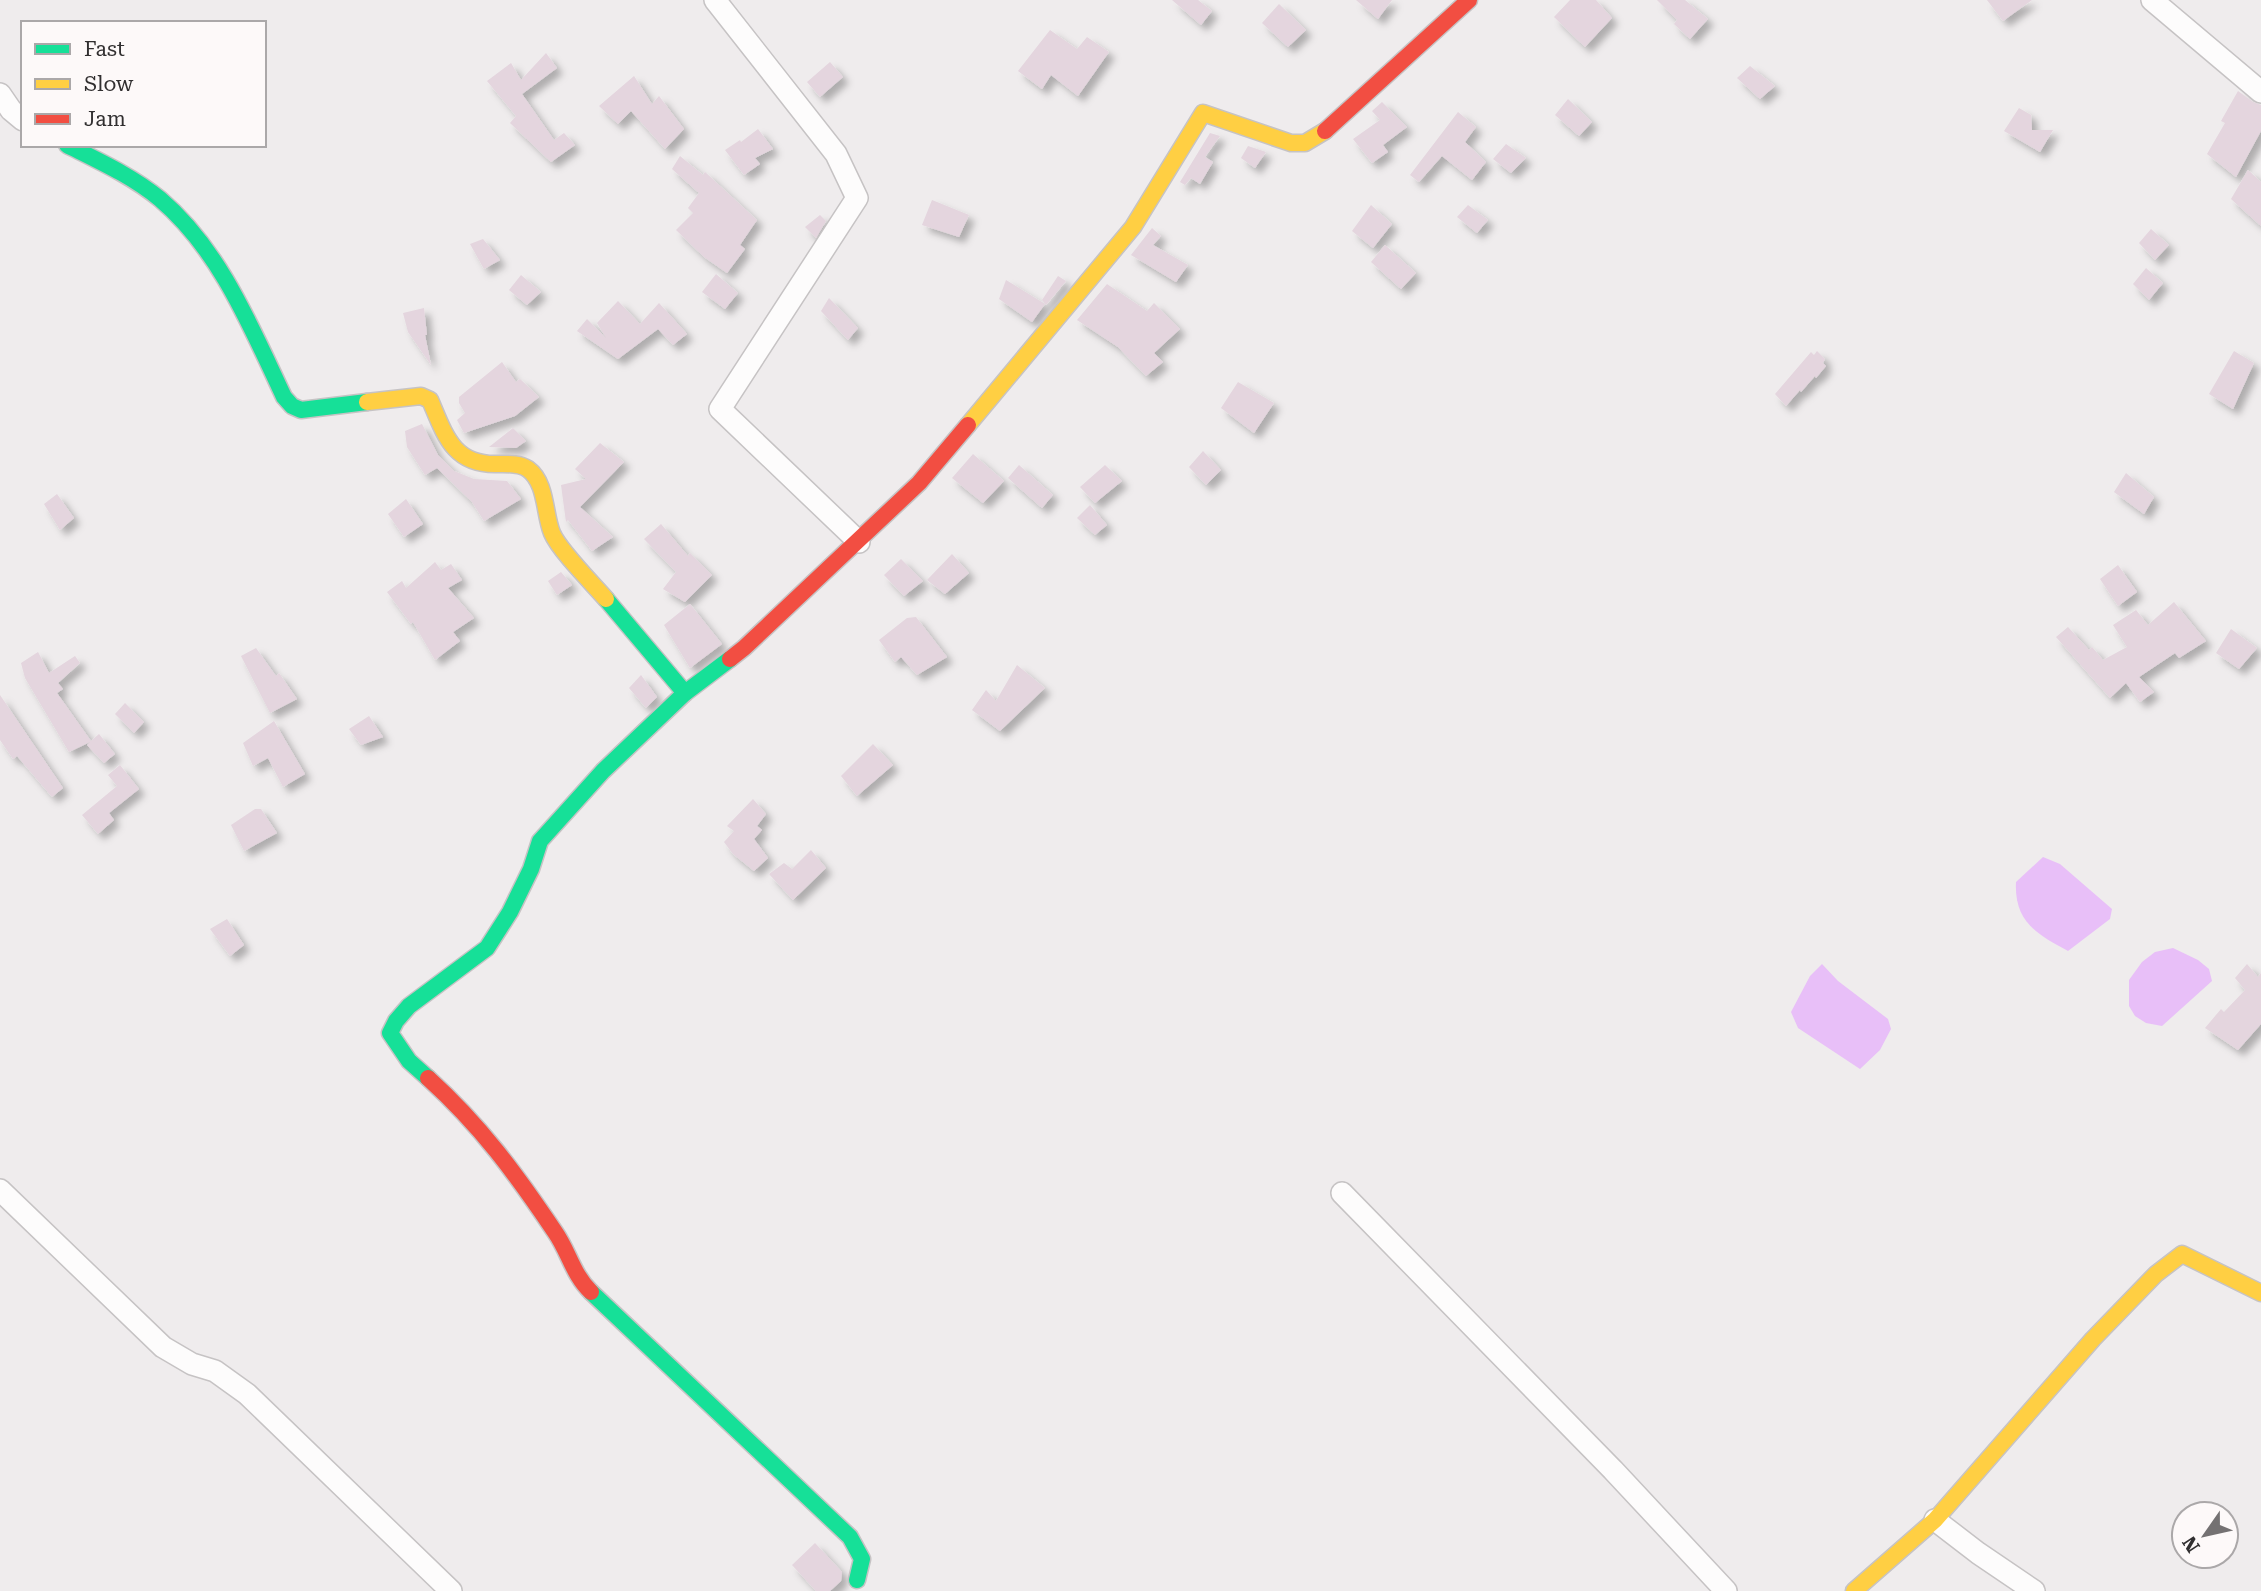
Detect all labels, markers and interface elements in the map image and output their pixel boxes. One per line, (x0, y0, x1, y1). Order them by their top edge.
legend (21, 21, 266, 147)
text: Fast (84, 37, 125, 61)
text: Slow (84, 72, 134, 96)
text: Jam (84, 107, 126, 131)
north arrow (2170, 1500, 2240, 1570)
text: N (2177, 1531, 2205, 1557)

